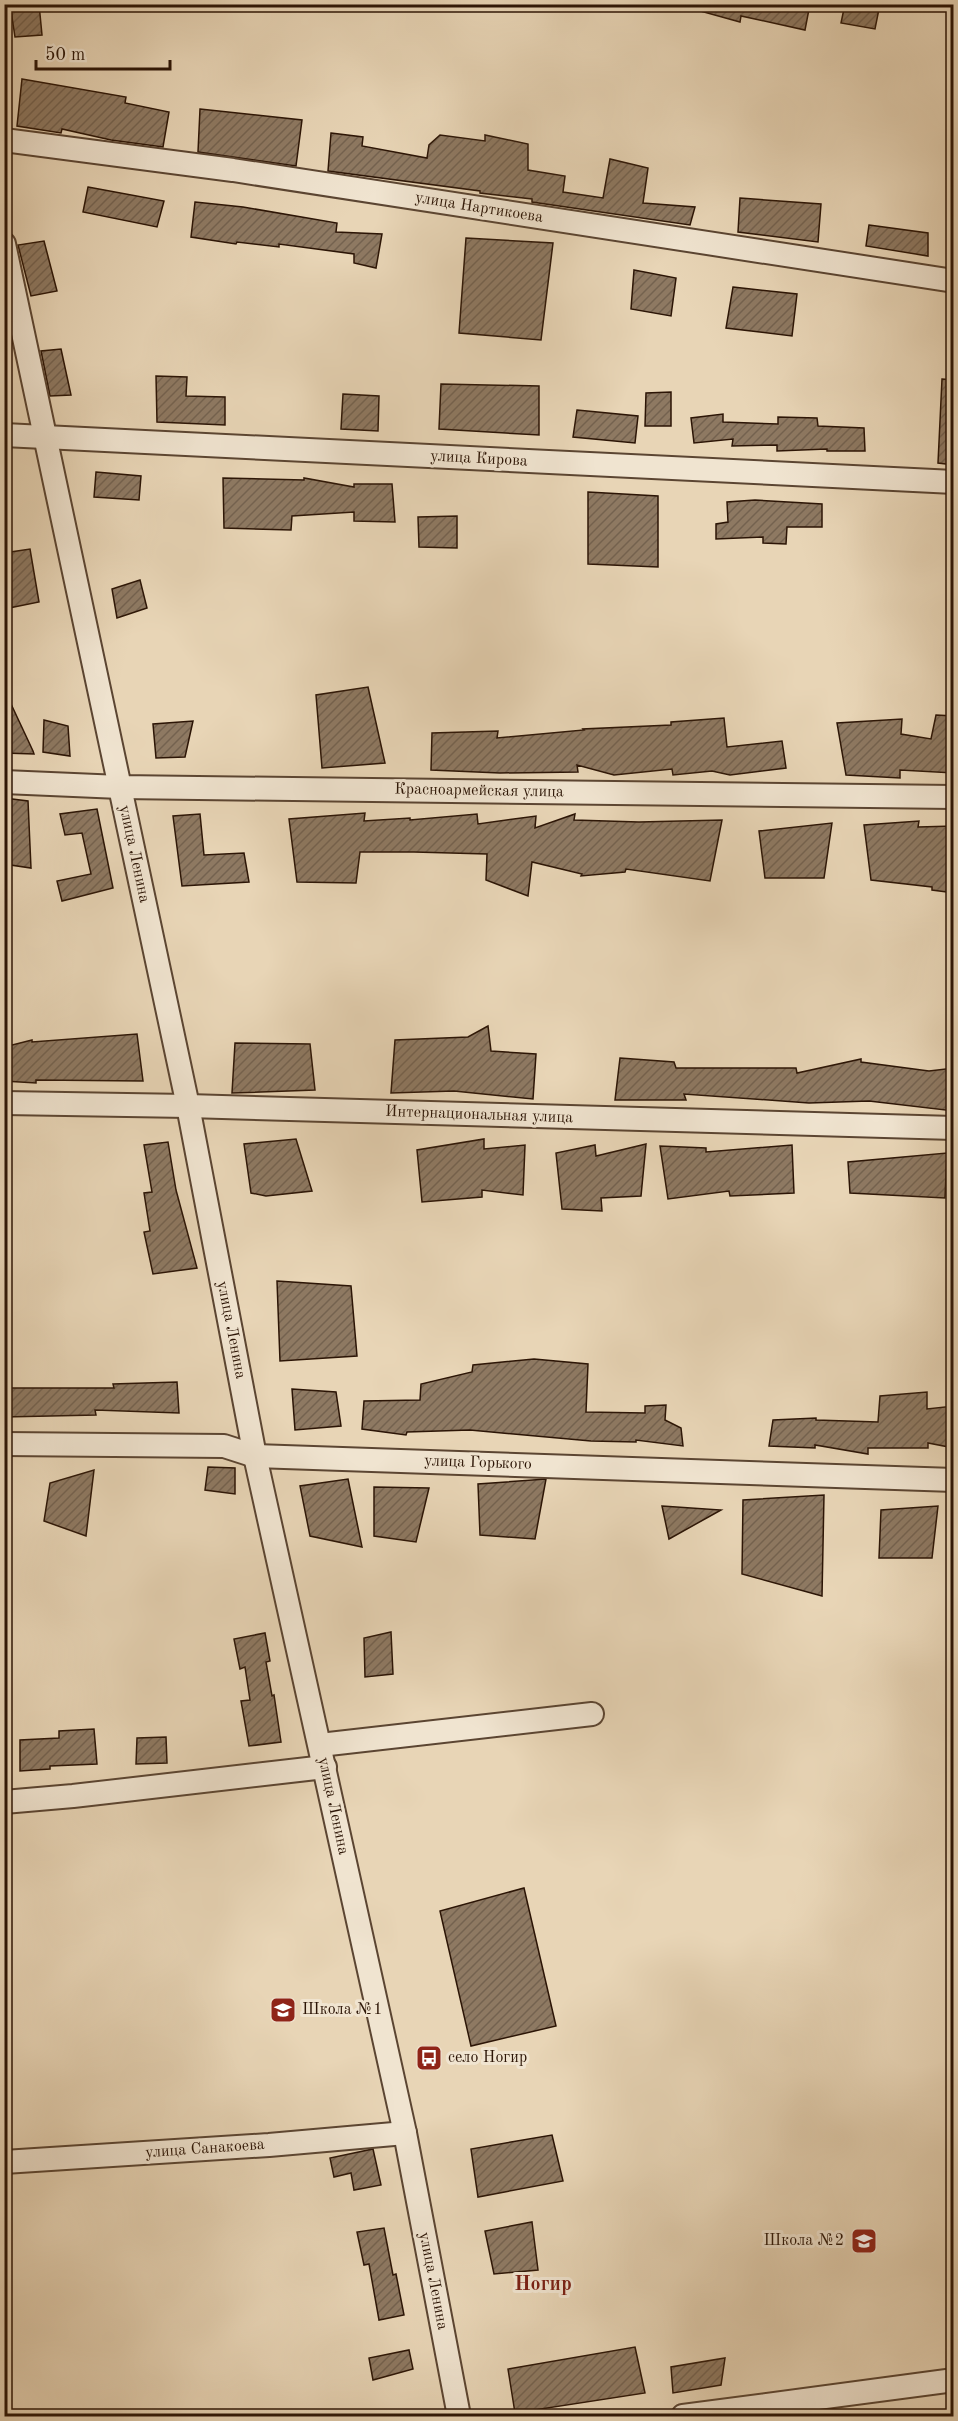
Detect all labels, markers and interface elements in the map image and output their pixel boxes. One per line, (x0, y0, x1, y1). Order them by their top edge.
scale bar (36, 33, 170, 71)
text: 50 m (45, 46, 85, 64)
street label: улица Нартикоева (414, 190, 544, 226)
street label: улица Кирова (430, 448, 528, 470)
street label: Красноармейская улица (394, 782, 564, 800)
street label: улица Ленина (116, 804, 152, 904)
street label: Интернациональная улица (385, 1104, 573, 1126)
street label: улица Ленина (214, 1280, 248, 1380)
street label: улица Горького (424, 1453, 532, 1473)
street label: улица Ленина (315, 1756, 351, 1856)
school or university icon: Школа №1 (268, 1995, 298, 2025)
place label: Школа №1 (302, 2002, 382, 2018)
bus stop icon: село Ногир (414, 2043, 444, 2073)
place label: село Ногир (448, 2050, 527, 2066)
street label: улица Санакоева (145, 2137, 265, 2161)
school or university icon: Школа №2 (849, 2226, 879, 2256)
street label: улица Ленина (416, 2231, 450, 2331)
place label: Школа №2 (764, 2233, 844, 2249)
district label: Ногир (514, 2275, 572, 2295)

